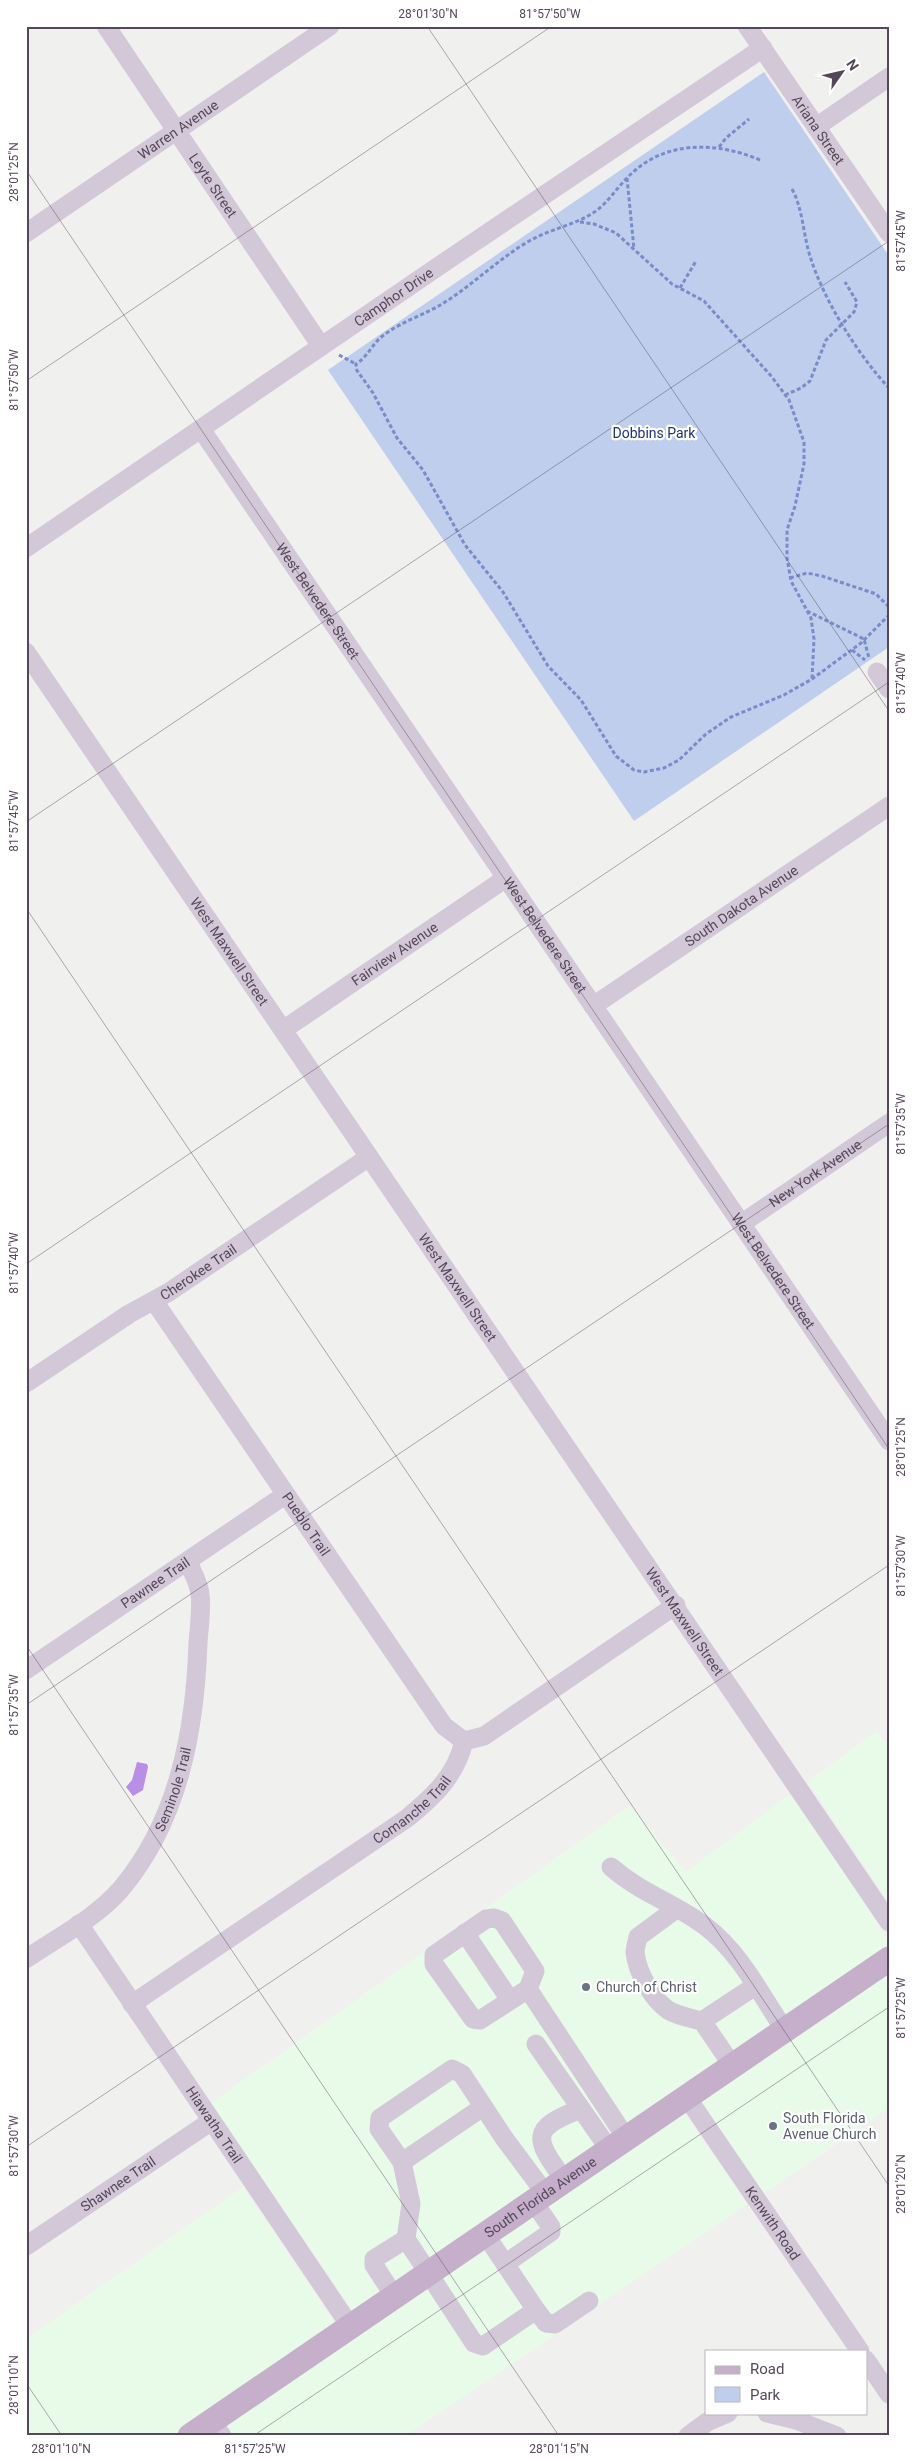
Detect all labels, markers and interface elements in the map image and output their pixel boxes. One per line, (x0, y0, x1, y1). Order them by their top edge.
text: 28°01'30"N (398, 7, 458, 21)
text: 81°57'50"W (519, 7, 581, 21)
north arrow (818, 48, 868, 98)
text: N (843, 56, 862, 73)
street label: Ariana Street (789, 92, 848, 168)
street label: Warren Avenue (135, 96, 221, 162)
text: 28°01'25"N (7, 142, 21, 202)
street label: Leyte Street (186, 150, 241, 221)
text: 81°57'45"W (894, 210, 908, 272)
street label: Camphor Drive (351, 264, 436, 330)
text: 81°57'50"W (7, 349, 21, 411)
park label: Dobbins Park (613, 425, 696, 441)
street label: West Belvedere Street (273, 540, 363, 662)
text: 81°57'40"W (894, 652, 908, 714)
text: 81°57'45"W (7, 790, 21, 852)
street label: South Dakota Avenue (682, 862, 801, 950)
street label: West Belvedere Street (500, 874, 590, 996)
street label: West Maxwell Street (187, 894, 272, 1009)
street label: Fairview Avenue (348, 919, 441, 989)
text: 81°57'35"W (894, 1093, 908, 1155)
street label: New York Avenue (766, 1136, 865, 1210)
street label: West Belvedere Street (728, 1210, 819, 1332)
street label: West Maxwell Street (415, 1230, 500, 1345)
text: 81°57'40"W (7, 1232, 21, 1294)
street label: Cherokee Trail (157, 1241, 240, 1303)
text: 28°01'25"N (894, 1417, 908, 1477)
street label: Pueblo Trail (279, 1489, 333, 1559)
text: 81°57'30"W (894, 1535, 908, 1597)
street label: Pawnee Trail (118, 1554, 193, 1612)
street label: West Maxwell Street (642, 1564, 727, 1679)
text: 81°57'35"W (7, 1674, 21, 1736)
street label: Seminole Trail (151, 1746, 194, 1834)
street label: Comanche Trail (370, 1773, 454, 1847)
text: 81°57'25"W (894, 1977, 908, 2039)
place label: Church of Christ (596, 1979, 697, 1995)
marker: Church of Christ (580, 1981, 592, 1993)
street label: Hiawatha Trail (183, 2083, 246, 2166)
place label: South Florida Avenue Church (783, 2110, 876, 2142)
text: 81°57'30"W (7, 2115, 21, 2177)
marker: South Florida Avenue Church (767, 2120, 779, 2132)
street label: Shawnee Trail (78, 2153, 158, 2215)
street label: South Florida Avenue (481, 2153, 599, 2241)
text: 28°01'20"N (894, 2154, 908, 2214)
street label: Kenwith Road (742, 2183, 804, 2263)
legend (705, 2350, 868, 2414)
text: 28°01'10"N (7, 2355, 21, 2415)
text: Road (750, 2360, 784, 2378)
text: Park (750, 2386, 781, 2404)
text: 28°01'10"N (31, 2442, 91, 2456)
text: 81°57'25"W (224, 2442, 286, 2456)
text: 28°01'15"N (529, 2442, 589, 2456)

